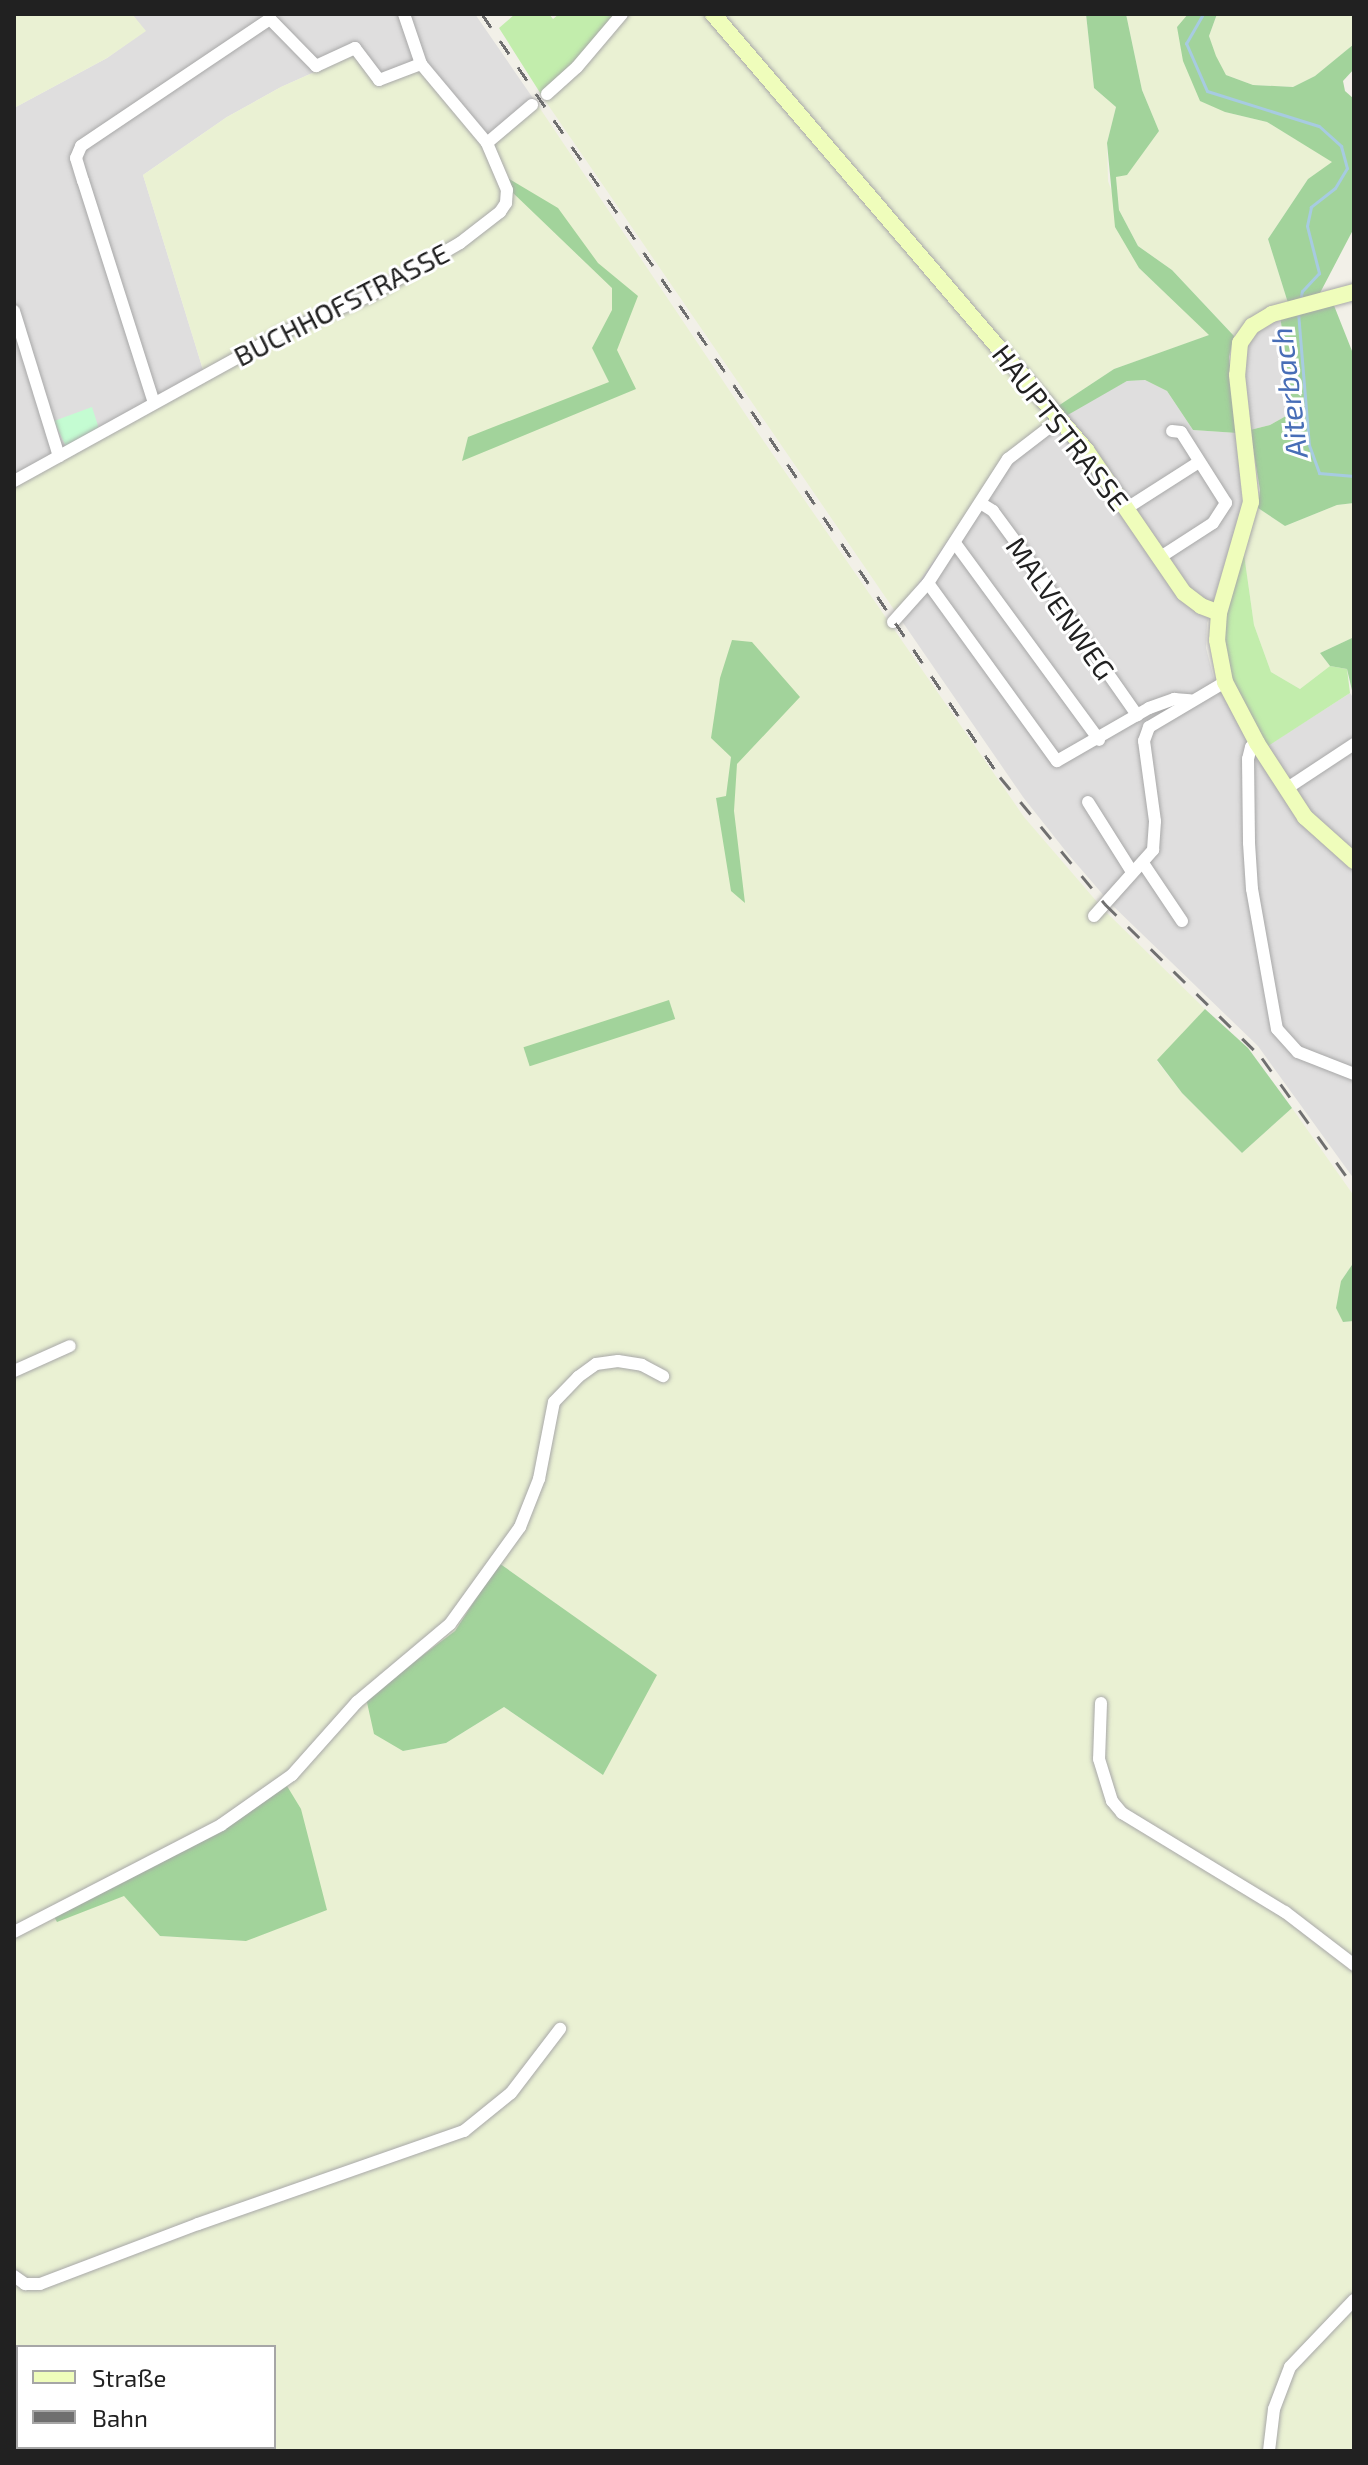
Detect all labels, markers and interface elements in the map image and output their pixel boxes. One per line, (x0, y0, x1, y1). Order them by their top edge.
street label: BUCHHOFSTRASSE (228, 235, 454, 373)
water label: Aiterbach (1262, 326, 1314, 460)
street label: HAUPTSTRASSE (986, 337, 1136, 517)
street label: MALVENWEG (1000, 530, 1122, 686)
legend (16, 2345, 276, 2449)
text: Straße (92, 2363, 166, 2392)
text: Bahn (92, 2403, 148, 2432)

